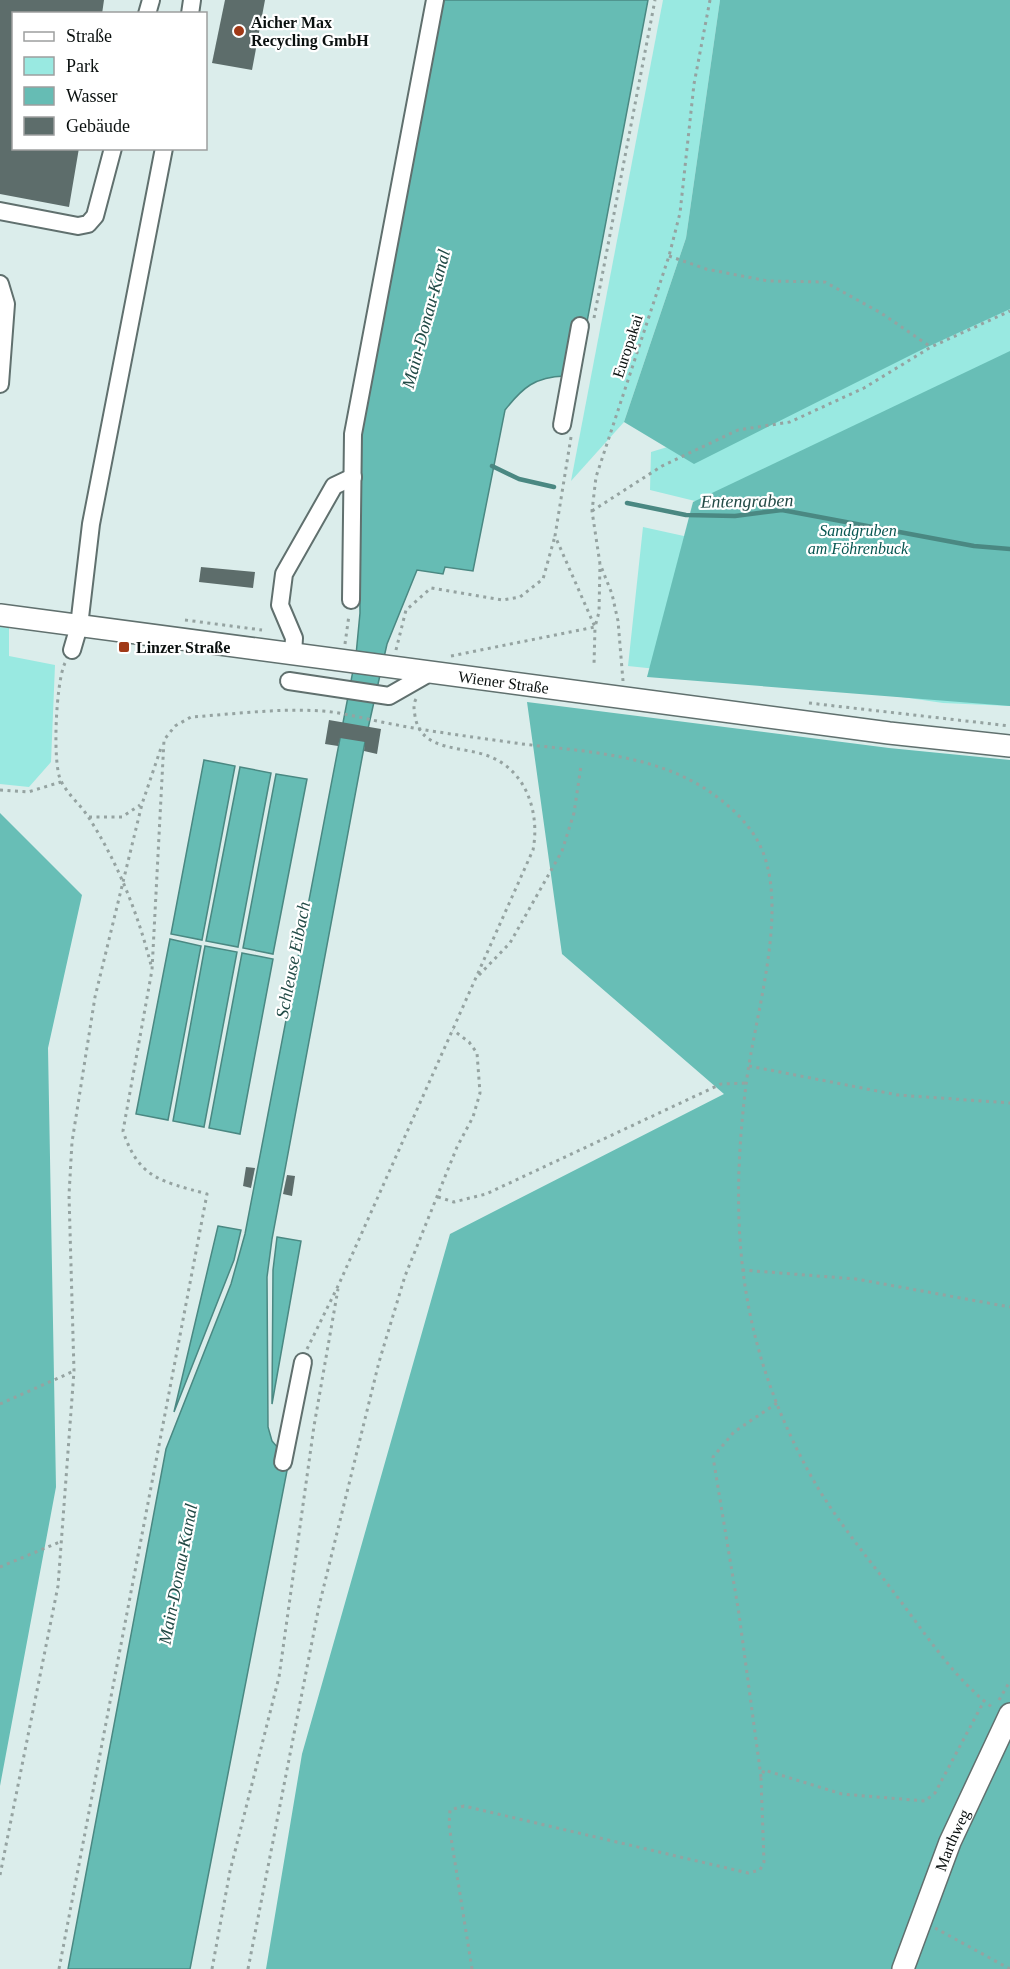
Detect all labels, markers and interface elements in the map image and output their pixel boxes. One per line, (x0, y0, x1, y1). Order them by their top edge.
legend (12, 12, 207, 150)
place label: Aicher Max Recycling GmbH (251, 14, 369, 50)
marker: Aicher Max Recycling GmbH (232, 24, 246, 38)
text: Straße (66, 26, 112, 46)
text: Park (66, 56, 99, 76)
text: Wasser (66, 86, 118, 106)
text: Gebäude (66, 116, 130, 136)
water label: Main-Donau-Kanal (398, 247, 454, 392)
street label: Europakai (609, 312, 647, 380)
water label: Entengraben (699, 490, 794, 512)
park label: Sandgruben am Föhrenbuck (808, 522, 909, 557)
place label: Linzer Straße (136, 639, 230, 656)
marker: Linzer Straße (117, 640, 131, 654)
street label: Wiener Straße (457, 668, 550, 697)
water label: Schleuse Eibach (272, 900, 314, 1020)
water label: Main-Donau-Kanal (154, 1502, 201, 1647)
street label: Marthweg (932, 1806, 974, 1874)

